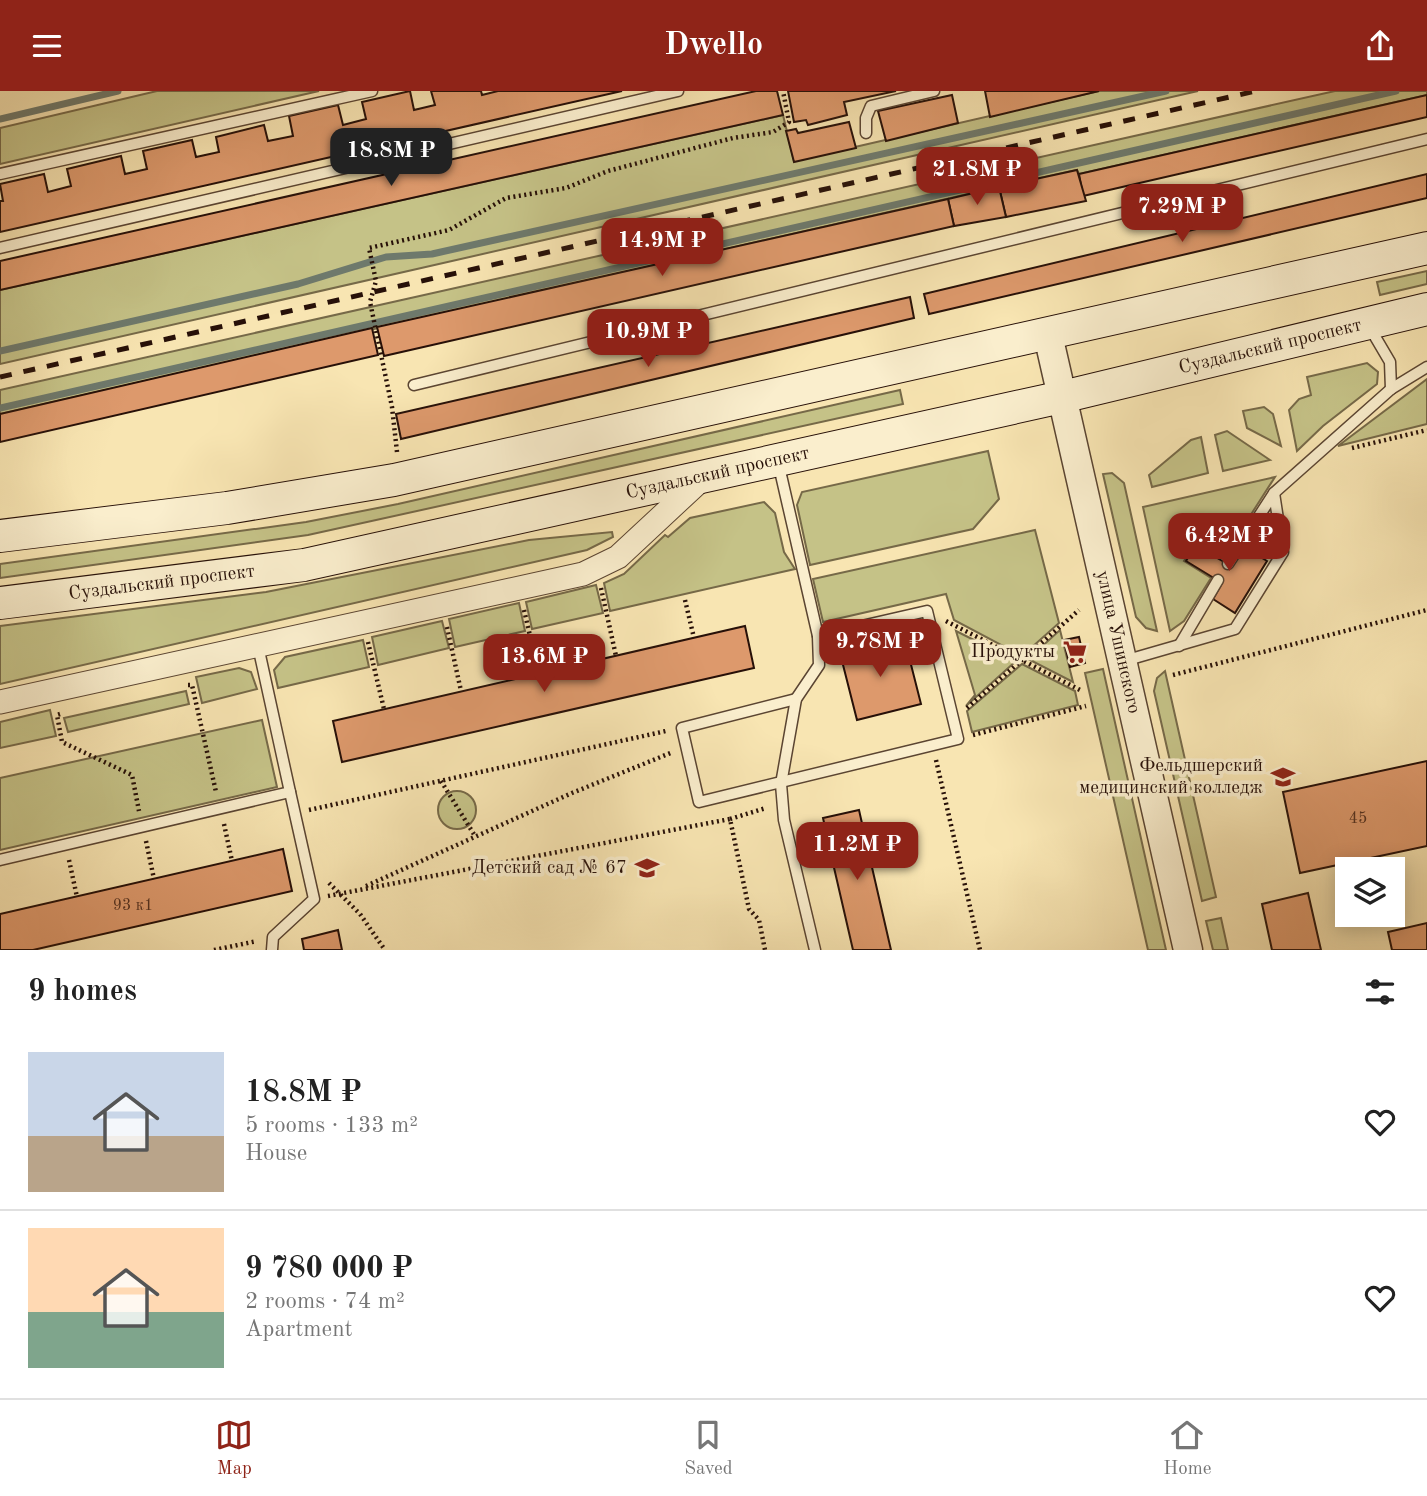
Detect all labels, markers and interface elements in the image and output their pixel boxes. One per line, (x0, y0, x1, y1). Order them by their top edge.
icon: menu (28, 27, 66, 65)
icon: share (1361, 27, 1399, 65)
text: Dwello (664, 30, 763, 62)
pin: 18.8M ₽ (326, 129, 456, 188)
text: 18.8M ₽ (346, 139, 436, 162)
pin: 21.8M ₽ (912, 148, 1042, 207)
text: 21.8M ₽ (932, 158, 1022, 181)
pin: 7.29M ₽ (1117, 185, 1247, 244)
text: 7.29M ₽ (1137, 195, 1227, 218)
pin: 14.9M ₽ (597, 219, 727, 278)
text: 14.9M ₽ (617, 229, 707, 252)
pin: 10.9M ₽ (583, 309, 713, 369)
street label: Суздальский проспект (1177, 316, 1364, 378)
text: 10.9M ₽ (603, 320, 693, 343)
street label: Суздальский проспект (624, 444, 811, 503)
pin: 6.42M ₽ (1164, 513, 1294, 573)
text: 6.42M ₽ (1184, 524, 1274, 547)
street label: Суздальский проспект (68, 562, 256, 604)
street label: улица Ушинского (1092, 569, 1143, 715)
pin: 9.78M ₽ (815, 619, 945, 679)
text: 9.78M ₽ (835, 630, 925, 653)
pin: 13.6M ₽ (479, 635, 609, 694)
supermarket icon: Продукты (1061, 638, 1089, 666)
place label: Продукты (971, 643, 1055, 662)
text: 13.6M ₽ (499, 645, 589, 668)
place label: Фельдшерский медицинский колледж (1079, 757, 1263, 798)
school or university icon: Фельдшерский медицинский колледж (1269, 763, 1297, 791)
house number: 45 (1349, 811, 1367, 827)
pin: 11.2M ₽ (792, 823, 922, 882)
text: 11.2M ₽ (812, 833, 902, 856)
school or university icon: Детский сад № 67 (633, 854, 661, 882)
map controls (1335, 857, 1405, 927)
button: layers (1335, 857, 1405, 927)
place label: Детский сад № 67 (472, 859, 627, 878)
house number: 93 к1 (113, 898, 153, 914)
icon: filters (1361, 973, 1399, 1011)
text: 9 homes (28, 977, 137, 1007)
text: 18.8M ₽ (245, 1078, 362, 1108)
icon: home (84, 1080, 168, 1164)
icon: heart (1361, 1103, 1399, 1141)
text: 5 rooms · 133 m² (245, 1114, 418, 1137)
text: House (245, 1142, 307, 1165)
text: 9 780 000 ₽ (245, 1254, 413, 1284)
icon: home (84, 1256, 168, 1340)
icon: heart (1361, 1279, 1399, 1317)
text: 2 rooms · 74 m² (245, 1290, 405, 1313)
text: Apartment (245, 1318, 353, 1341)
tab: Map (215, 1416, 253, 1481)
tab: Saved (684, 1416, 733, 1481)
tab: Home (1163, 1416, 1212, 1481)

